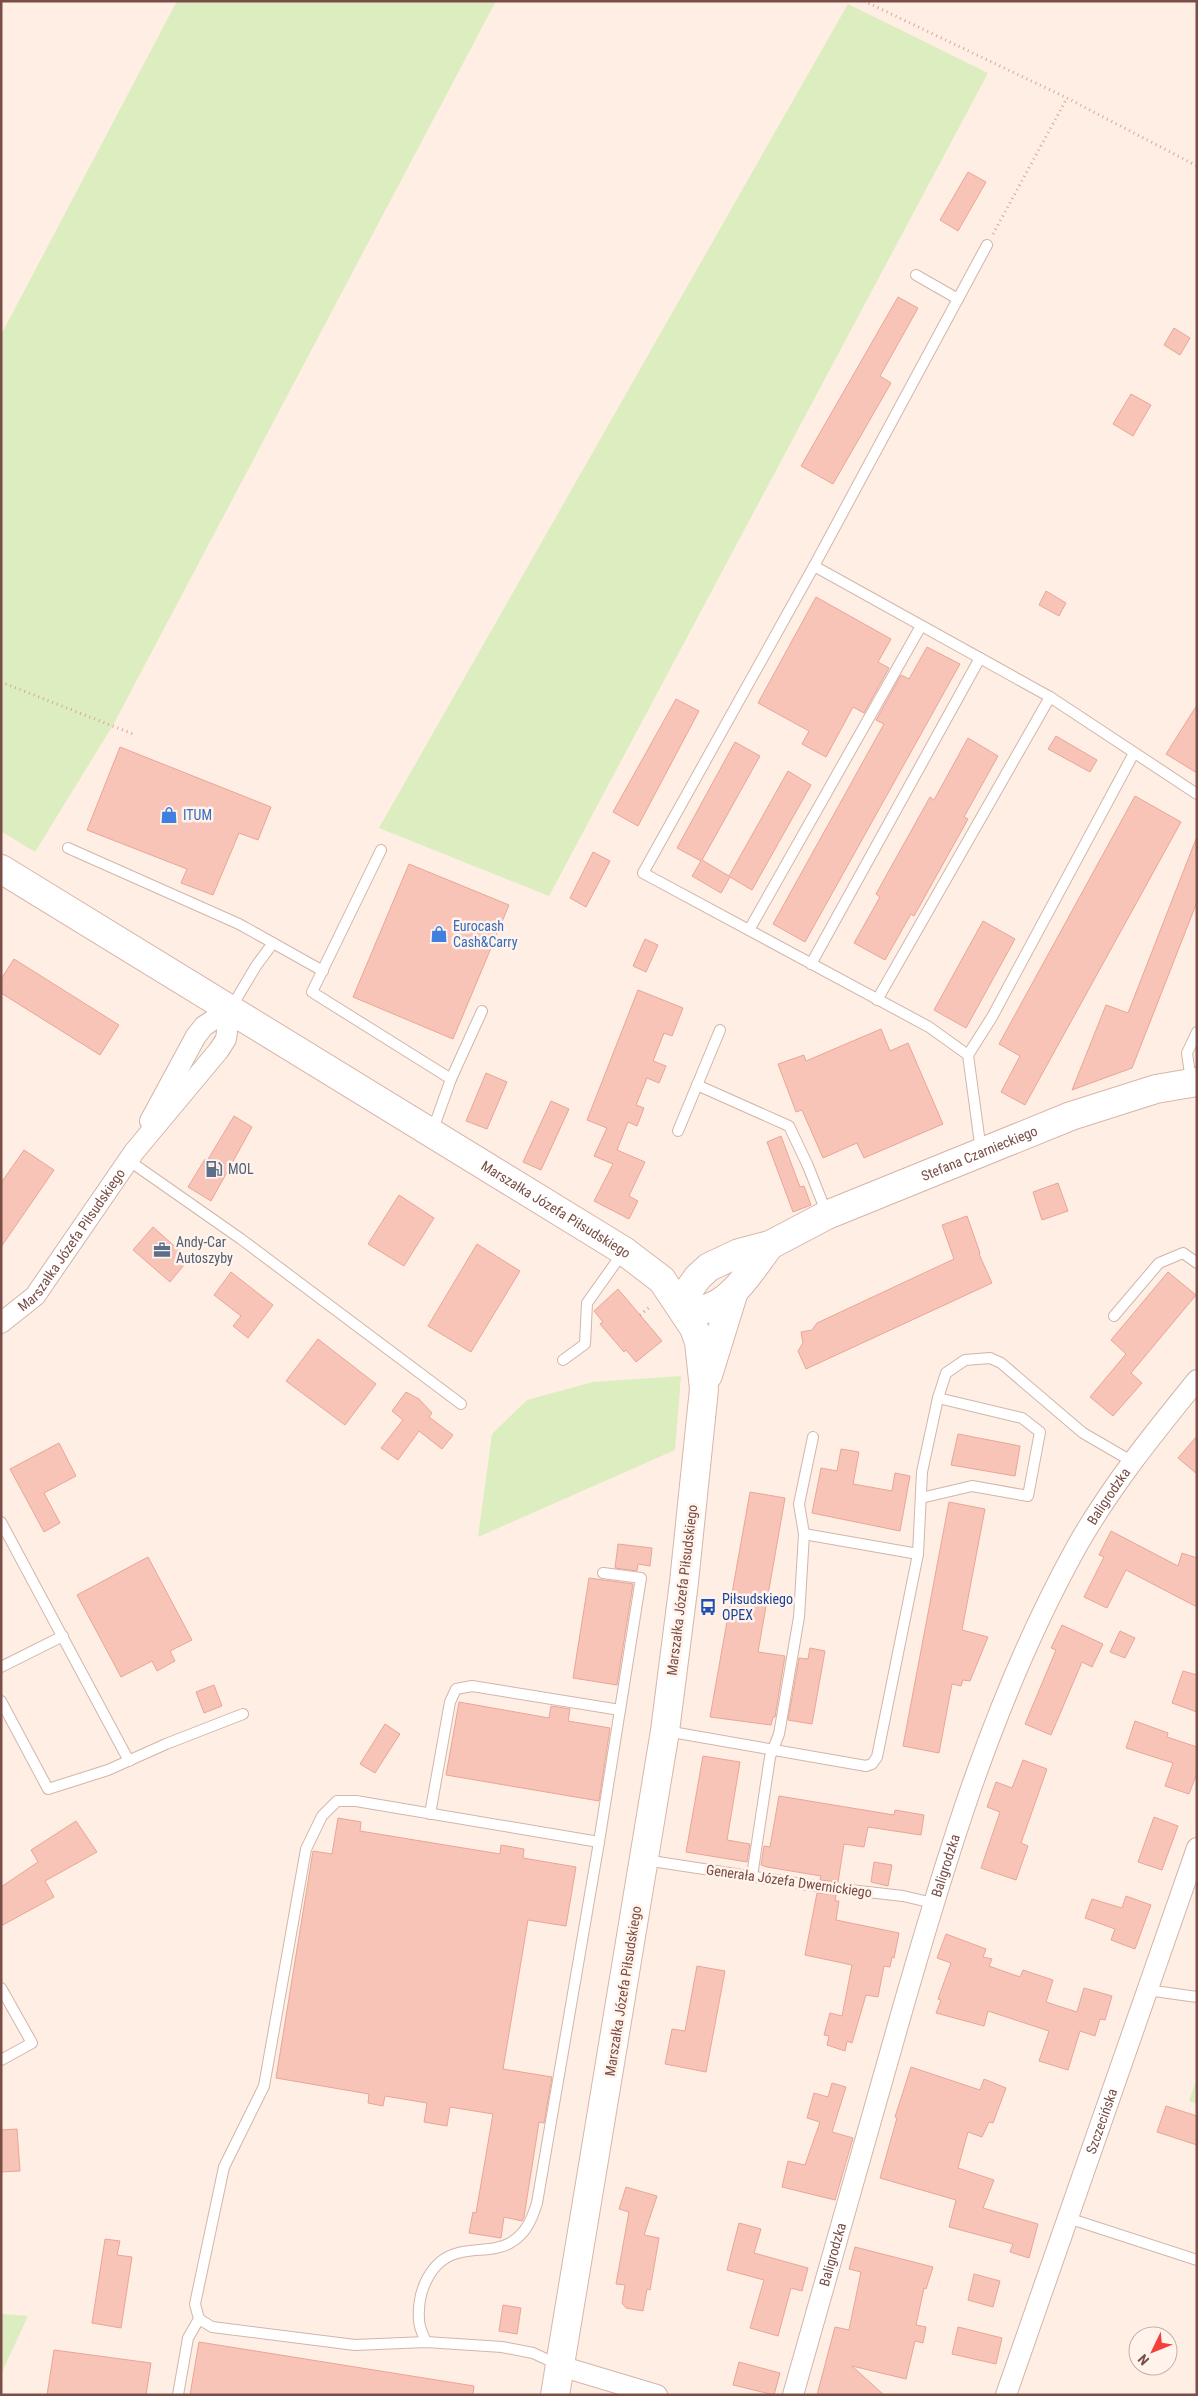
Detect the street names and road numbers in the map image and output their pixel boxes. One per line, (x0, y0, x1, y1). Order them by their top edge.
street label: Stefana Czarnieckiego (919, 1122, 1040, 1184)
street label: Marszałka Józefa Piłsudskiego (478, 1157, 634, 1261)
street label: Marszałka Józefa Piłsudskiego (15, 1166, 128, 1314)
street label: Baligrodzka (1084, 1465, 1133, 1528)
street label: Marszałka Józefa Piłsudskiego (664, 1504, 700, 1676)
street label: Baligrodzka (928, 1832, 963, 1899)
street label: Generała Józefa Dwernickiego (705, 1861, 873, 1901)
street label: Marszałka Józefa Piłsudskiego (602, 1905, 644, 2077)
street label: Szczecińska (1083, 2086, 1120, 2156)
street label: Baligrodzka (816, 2221, 849, 2288)

